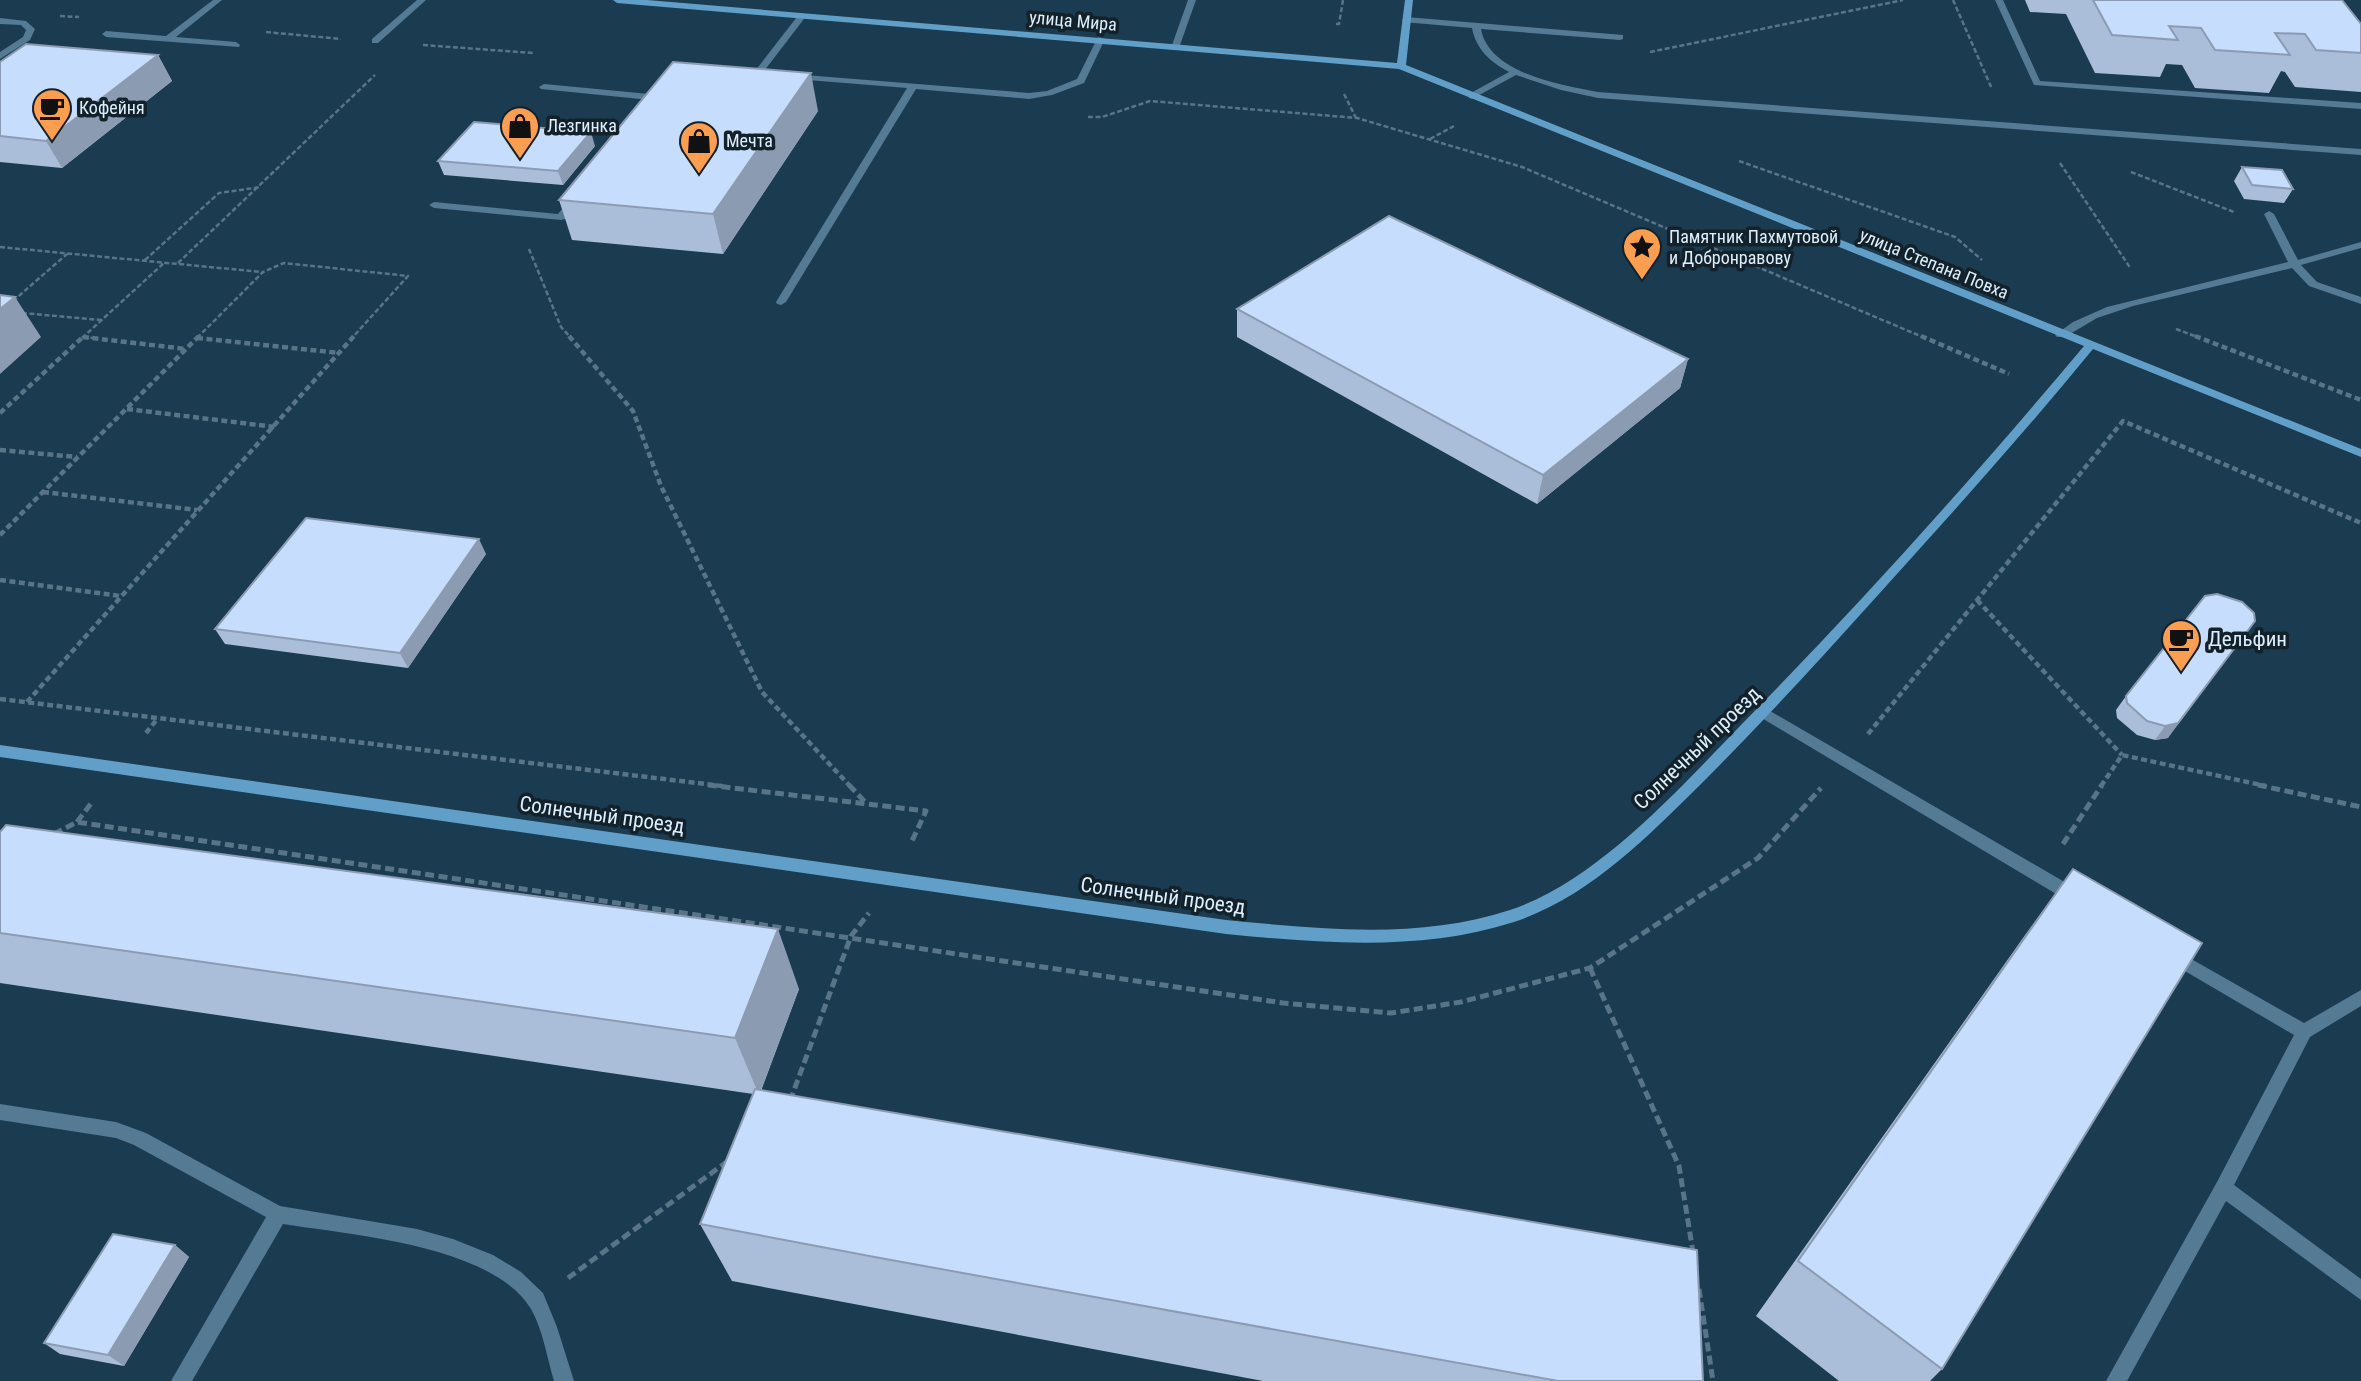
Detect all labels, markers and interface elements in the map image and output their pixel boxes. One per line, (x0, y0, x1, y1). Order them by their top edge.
street label: улица Мира (1028, 6, 1118, 35)
cafe icon: Кофейня (31, 87, 73, 142)
place label: Кофейня (79, 97, 145, 118)
shop icon: Лезгинка (499, 105, 541, 160)
place label: Лезгинка (547, 115, 617, 136)
shop icon: Мечта (678, 120, 720, 175)
place label: Мечта (726, 130, 773, 151)
street label: улица Степана Повха (1857, 224, 2012, 303)
place icon: Памятник Пахмутовой и Добронравову (1621, 226, 1663, 281)
place label: Памятник Пахмутовой и Добронравову (1669, 226, 1838, 268)
cafe icon: Дельфин (2160, 618, 2202, 673)
place label: Дельфин (2208, 627, 2287, 651)
street label: Солнечный проезд (1629, 682, 1765, 814)
street label: Солнечный проезд (518, 792, 686, 838)
street label: Солнечный проезд (1079, 873, 1247, 919)

